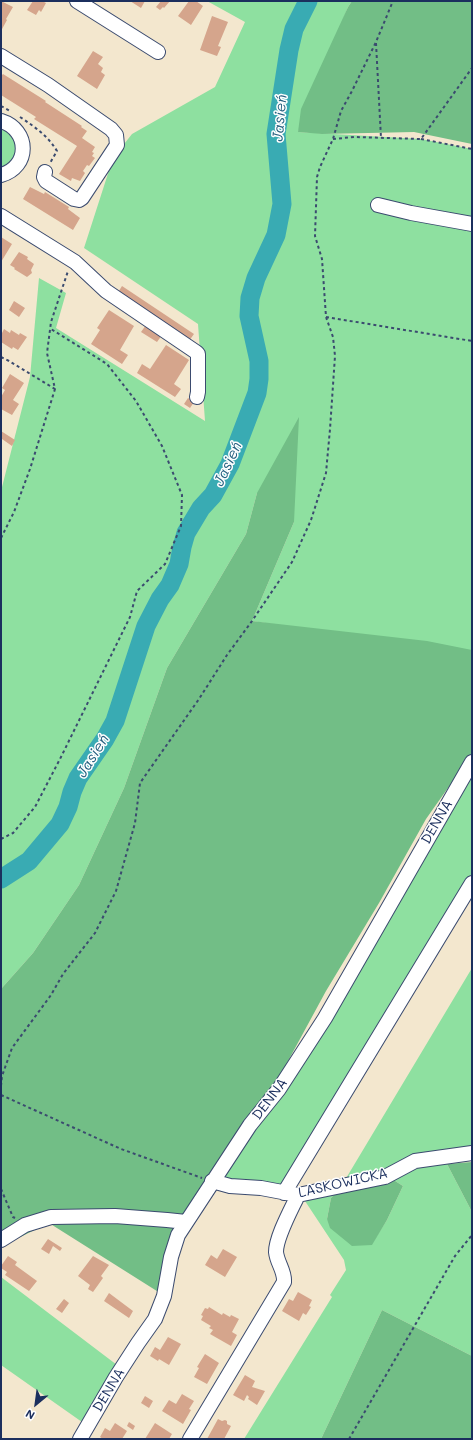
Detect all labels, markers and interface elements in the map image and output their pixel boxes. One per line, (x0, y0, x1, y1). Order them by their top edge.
water label: Jasień (269, 94, 291, 142)
water label: Jasień (210, 439, 246, 489)
water label: Jasień (73, 731, 113, 781)
street label: DENNA (418, 797, 456, 847)
street label: DENNA (249, 1075, 291, 1123)
street label: LASKOWICKA (297, 1165, 389, 1201)
street label: DENNA (89, 1365, 129, 1415)
north arrow (16, 1384, 56, 1424)
text: N (23, 1406, 37, 1424)

